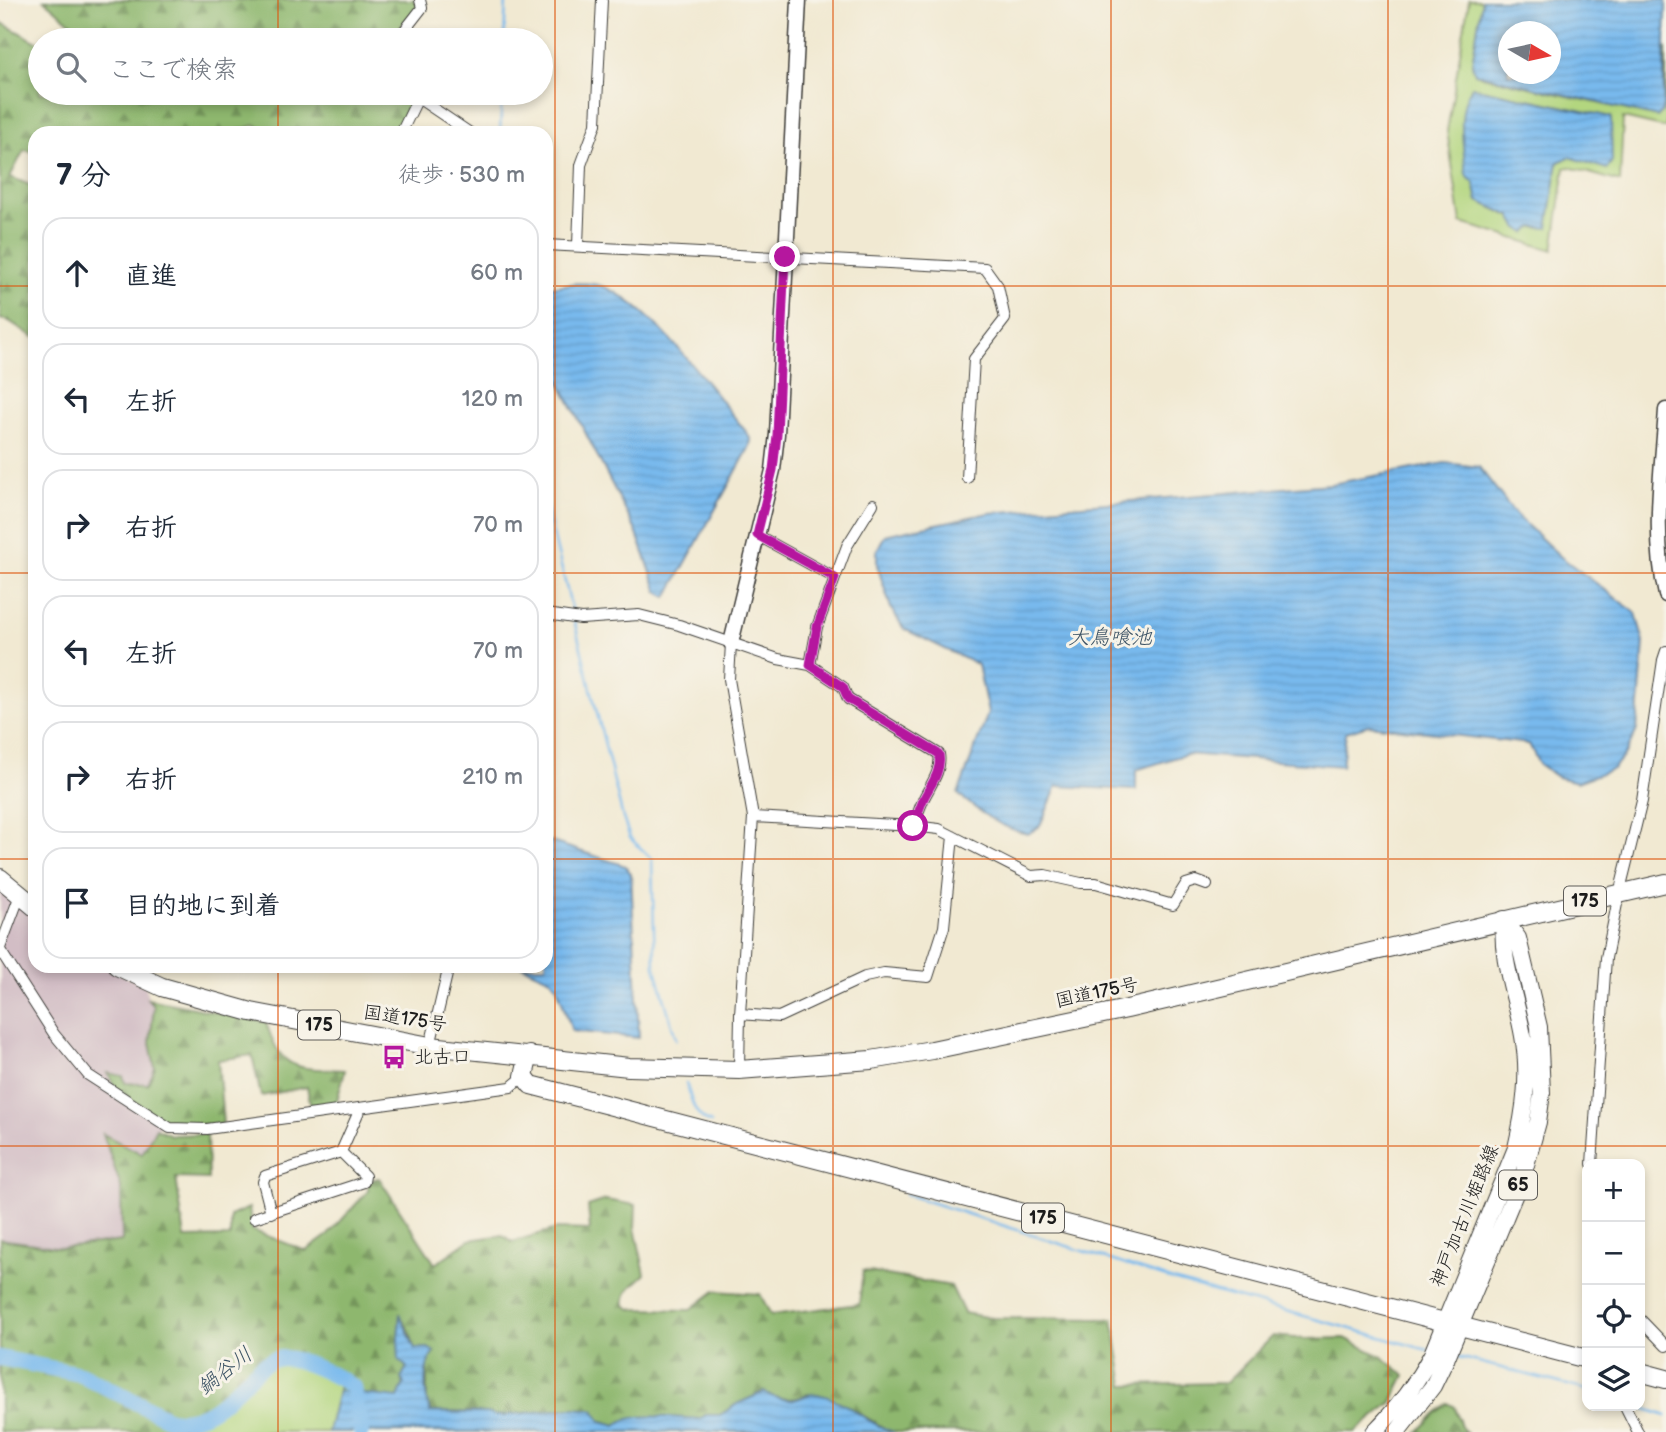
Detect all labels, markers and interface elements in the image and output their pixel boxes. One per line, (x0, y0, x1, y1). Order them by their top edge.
north arrow (1498, 21, 1561, 84)
search box (28, 28, 553, 105)
icon: search (52, 48, 90, 86)
text: ここで検索 (108, 55, 238, 86)
text: 7 分 (56, 158, 111, 194)
text: 徒歩 · 530 m (398, 161, 525, 189)
route end (769, 241, 800, 272)
icon: ahead (58, 254, 96, 292)
text: 60 m (470, 259, 523, 287)
text: 直進 (125, 261, 177, 292)
icon: left (58, 380, 96, 418)
text: 120 m (462, 385, 523, 413)
text: 左折 (125, 387, 177, 418)
icon: right (58, 506, 96, 544)
text: 70 m (473, 511, 523, 539)
text: 右折 (125, 513, 177, 544)
water label: 大鳥喰池 (1068, 625, 1153, 650)
icon: left (58, 632, 96, 670)
text: 70 m (473, 637, 523, 665)
text: 左折 (125, 639, 177, 670)
icon: right (58, 758, 96, 796)
text: 210 m (462, 763, 523, 791)
text: 右折 (125, 765, 177, 796)
route start (897, 810, 928, 841)
icon: arrive (58, 884, 96, 922)
road number: 175 (1564, 887, 1606, 916)
text: 目的地に到着 (125, 891, 281, 922)
street label: 国道175号 (1053, 973, 1141, 1013)
street label: 国道175号 (361, 1001, 449, 1037)
road number: 175 (298, 1010, 340, 1040)
bus stop icon: 北古口 (380, 1043, 408, 1071)
place label: 北古口 (414, 1046, 471, 1069)
street label: 神戸加古川姫路線 (1426, 1141, 1504, 1291)
map controls (1582, 1159, 1645, 1411)
button: + (1582, 1159, 1645, 1222)
road number: 65 (1499, 1170, 1537, 1200)
road number: 175 (1022, 1204, 1064, 1232)
button: − (1582, 1222, 1645, 1285)
button: locate (1582, 1285, 1645, 1348)
water label: 鍋谷川 (192, 1342, 258, 1400)
button: layers (1582, 1348, 1645, 1411)

